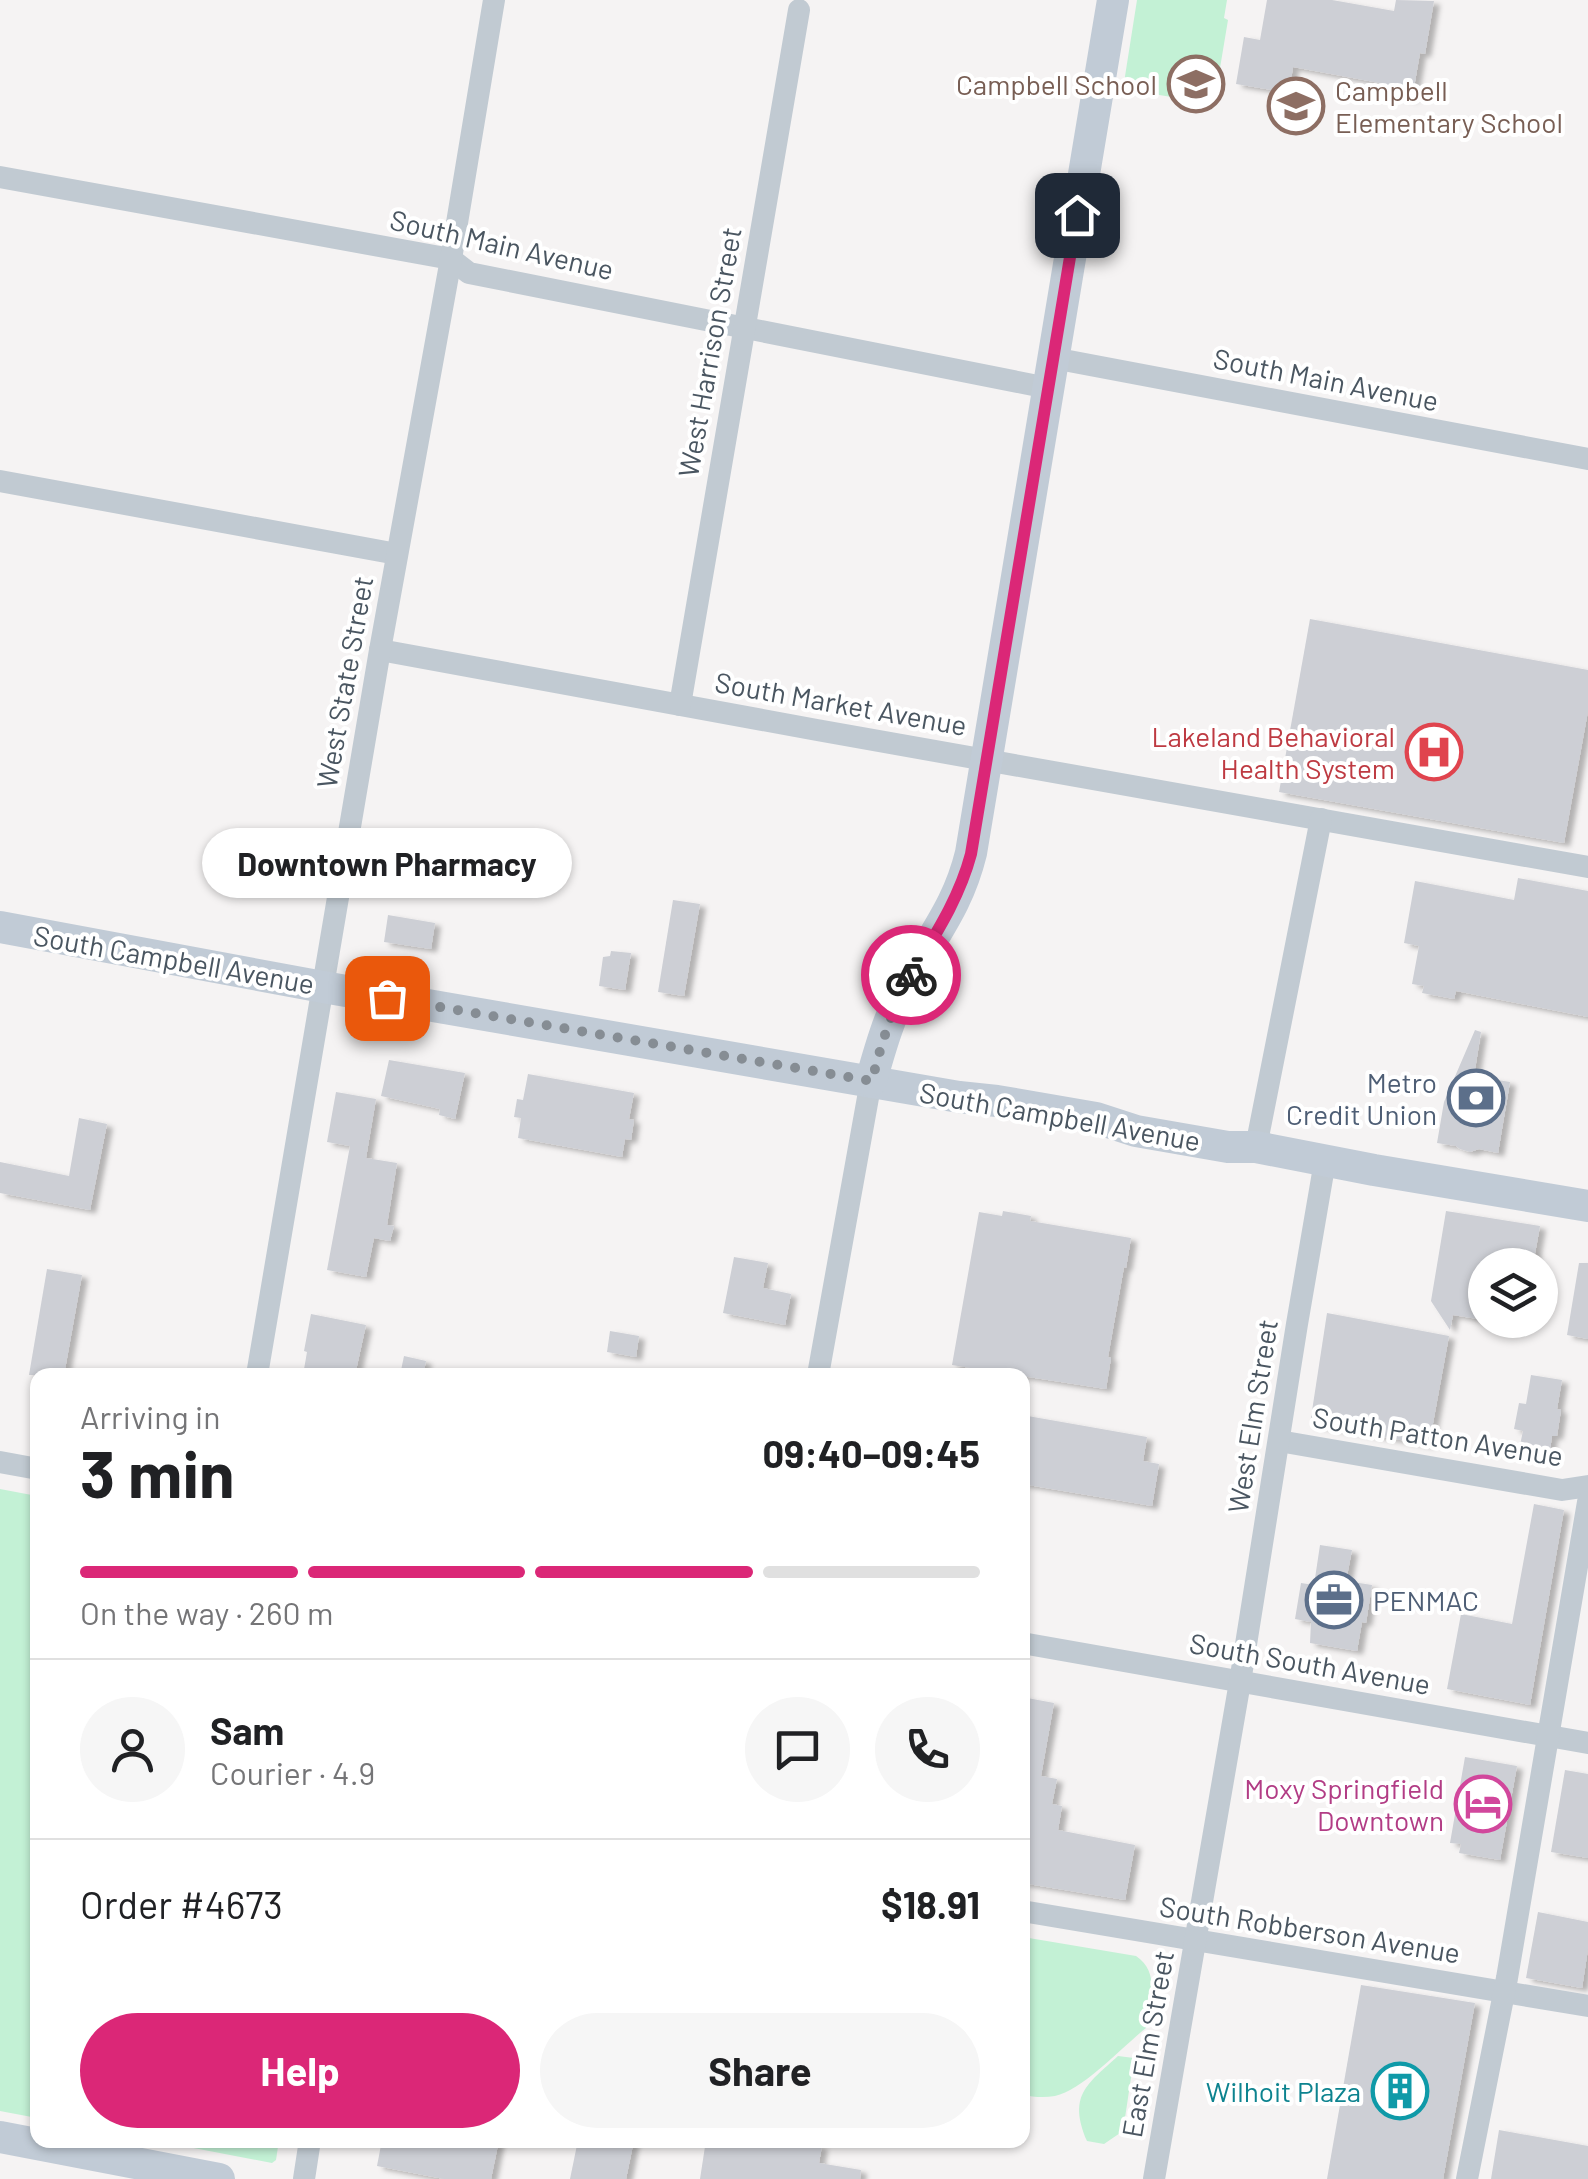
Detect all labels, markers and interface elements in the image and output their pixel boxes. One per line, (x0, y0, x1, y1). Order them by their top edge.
school or university icon: Campbell School (1166, 54, 1226, 114)
place label: Campbell School (956, 67, 1157, 101)
place label: Campbell Elementary School (1335, 73, 1563, 139)
school or university icon: Campbell Elementary School (1266, 76, 1326, 136)
pin (1035, 173, 1120, 258)
icon: home (1050, 188, 1105, 243)
street label: South Main Avenue (387, 202, 617, 286)
street label: West Harrison Street (670, 224, 748, 480)
street label: South Main Avenue (1211, 340, 1441, 418)
street label: West State Street (309, 573, 379, 791)
street label: South Market Avenue (712, 664, 970, 742)
place label: Lakeland Behavioral Health System (1152, 719, 1395, 785)
hospital icon: Lakeland Behavioral Health System (1404, 722, 1464, 782)
callout: Downtown Pharmacy (202, 828, 572, 898)
text: Downtown Pharmacy (237, 844, 537, 882)
street label: South Campbell Avenue (31, 918, 317, 1000)
courier (861, 925, 961, 1025)
icon: bike (884, 948, 939, 1003)
pin (345, 956, 430, 1041)
icon: bag (360, 971, 415, 1026)
place label: Metro Credit Union (1286, 1065, 1437, 1131)
bank icon: Metro Credit Union (1446, 1068, 1506, 1128)
street label: South Campbell Avenue (917, 1075, 1203, 1157)
map controls (1468, 1248, 1558, 1338)
button: layers (1468, 1248, 1558, 1338)
street label: West Elm Street (1220, 1317, 1284, 1515)
text: Arriving in (80, 1397, 220, 1435)
street label: South Patton Avenue (1310, 1399, 1566, 1473)
text: 09:40–09:45 (762, 1430, 980, 1476)
text: 3 min (80, 1433, 235, 1511)
office icon: PENMAC (1304, 1570, 1364, 1630)
place label: PENMAC (1373, 1583, 1479, 1617)
text: On the way · 260 m (80, 1593, 333, 1631)
street label: South South Avenue (1187, 1625, 1433, 1701)
button: person (80, 1697, 185, 1802)
button: chat (745, 1697, 850, 1802)
button: phone (875, 1697, 980, 1802)
text: Sam (210, 1707, 284, 1753)
text: Courier · 4.9 (210, 1753, 375, 1791)
place label: Moxy Springfield Downtown (1244, 1771, 1444, 1837)
hotel icon: Moxy Springfield Downtown (1453, 1774, 1513, 1834)
text: Order #4673 (80, 1881, 283, 1927)
text: $18.91 (881, 1881, 980, 1927)
street label: South Robberson Avenue (1157, 1888, 1463, 1970)
street label: East Elm Street (1114, 1948, 1180, 2140)
button: Help (80, 2013, 520, 2128)
button: Share (540, 2013, 980, 2128)
building icon: Wilhoit Plaza (1370, 2061, 1430, 2121)
place label: Wilhoit Plaza (1206, 2074, 1361, 2108)

